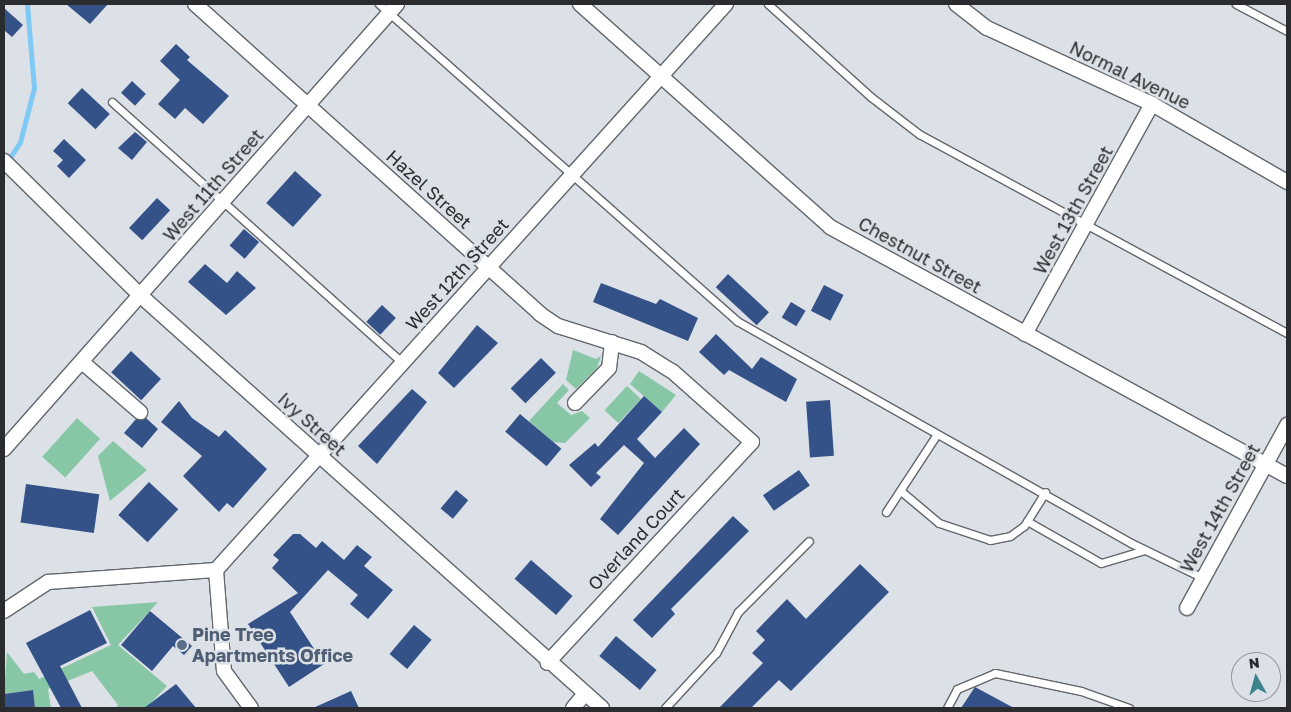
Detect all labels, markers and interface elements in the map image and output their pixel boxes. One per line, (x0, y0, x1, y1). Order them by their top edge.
street label: Normal Avenue (1066, 36, 1194, 114)
street label: West 11th Street (158, 124, 268, 246)
street label: West 13th Street (1029, 142, 1117, 278)
street label: Hazel Street (382, 145, 476, 233)
street label: Chestnut Street (855, 212, 985, 298)
street label: West 12th Street (401, 213, 513, 335)
street label: Ivy Street (274, 388, 350, 460)
street label: West 14th Street (1176, 440, 1264, 576)
street label: Overland Court (583, 484, 689, 594)
place label: Pine Tree Apartments Office (192, 624, 353, 666)
marker: Pine Tree Apartments Office (176, 639, 188, 651)
north arrow (1231, 652, 1281, 702)
text: N (1248, 654, 1261, 672)

